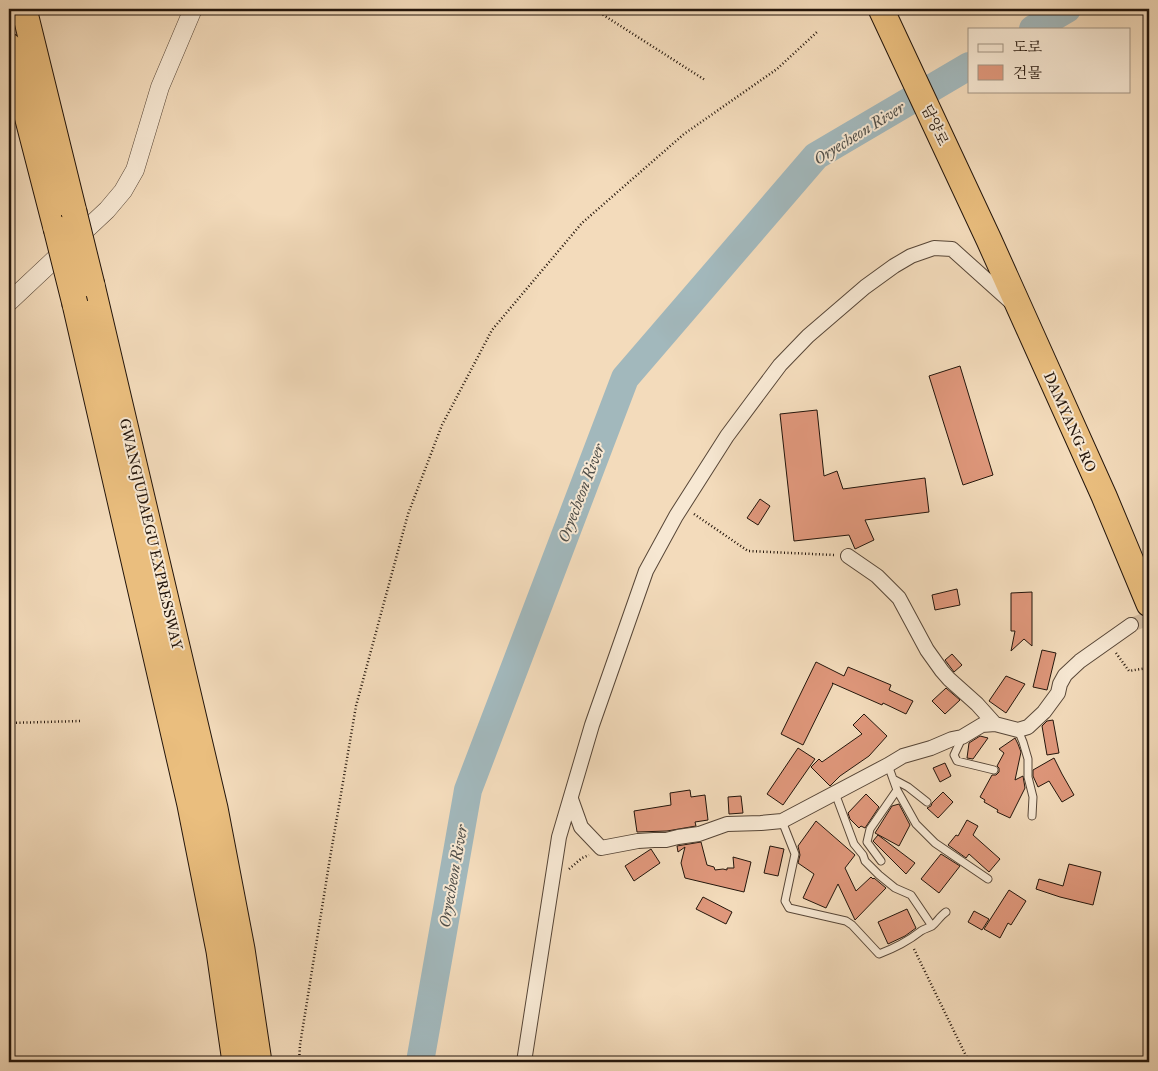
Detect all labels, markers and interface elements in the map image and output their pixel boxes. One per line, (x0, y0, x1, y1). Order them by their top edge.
legend (968, 28, 1130, 92)
text: 도로 (1013, 38, 1042, 56)
text: 건물 (1013, 64, 1042, 82)
water label: Oryecheon River (810, 97, 909, 168)
street label: 담양로 (918, 101, 953, 149)
street label: DAMYANG-RO (1040, 369, 1100, 475)
street label: GWANGJUDAEGU EXPRESSWAY (115, 417, 187, 652)
water label: Oryecheon River (554, 440, 609, 545)
water label: Oryecheon River (435, 822, 472, 929)

